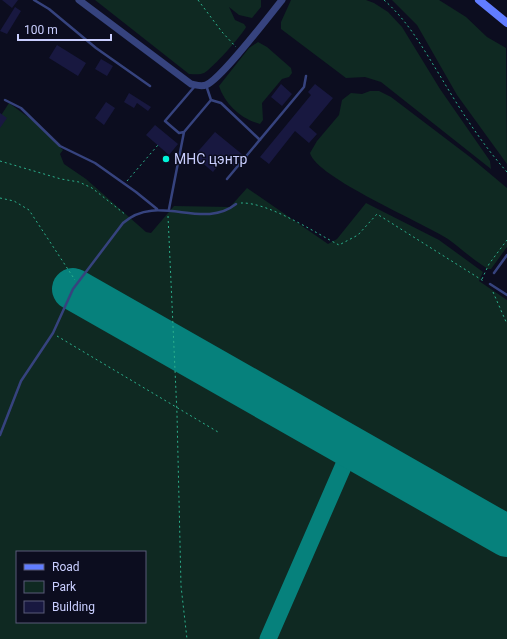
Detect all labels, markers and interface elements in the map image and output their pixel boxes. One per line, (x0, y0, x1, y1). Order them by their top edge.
scale bar (18, 16, 111, 42)
text: 100 m (24, 23, 58, 37)
place label: МНС цэнтр (174, 151, 247, 167)
marker: МНС цэнтр (161, 154, 171, 164)
legend (16, 551, 146, 623)
text: Road (52, 560, 80, 574)
text: Park (52, 580, 77, 594)
text: Building (52, 600, 95, 614)

